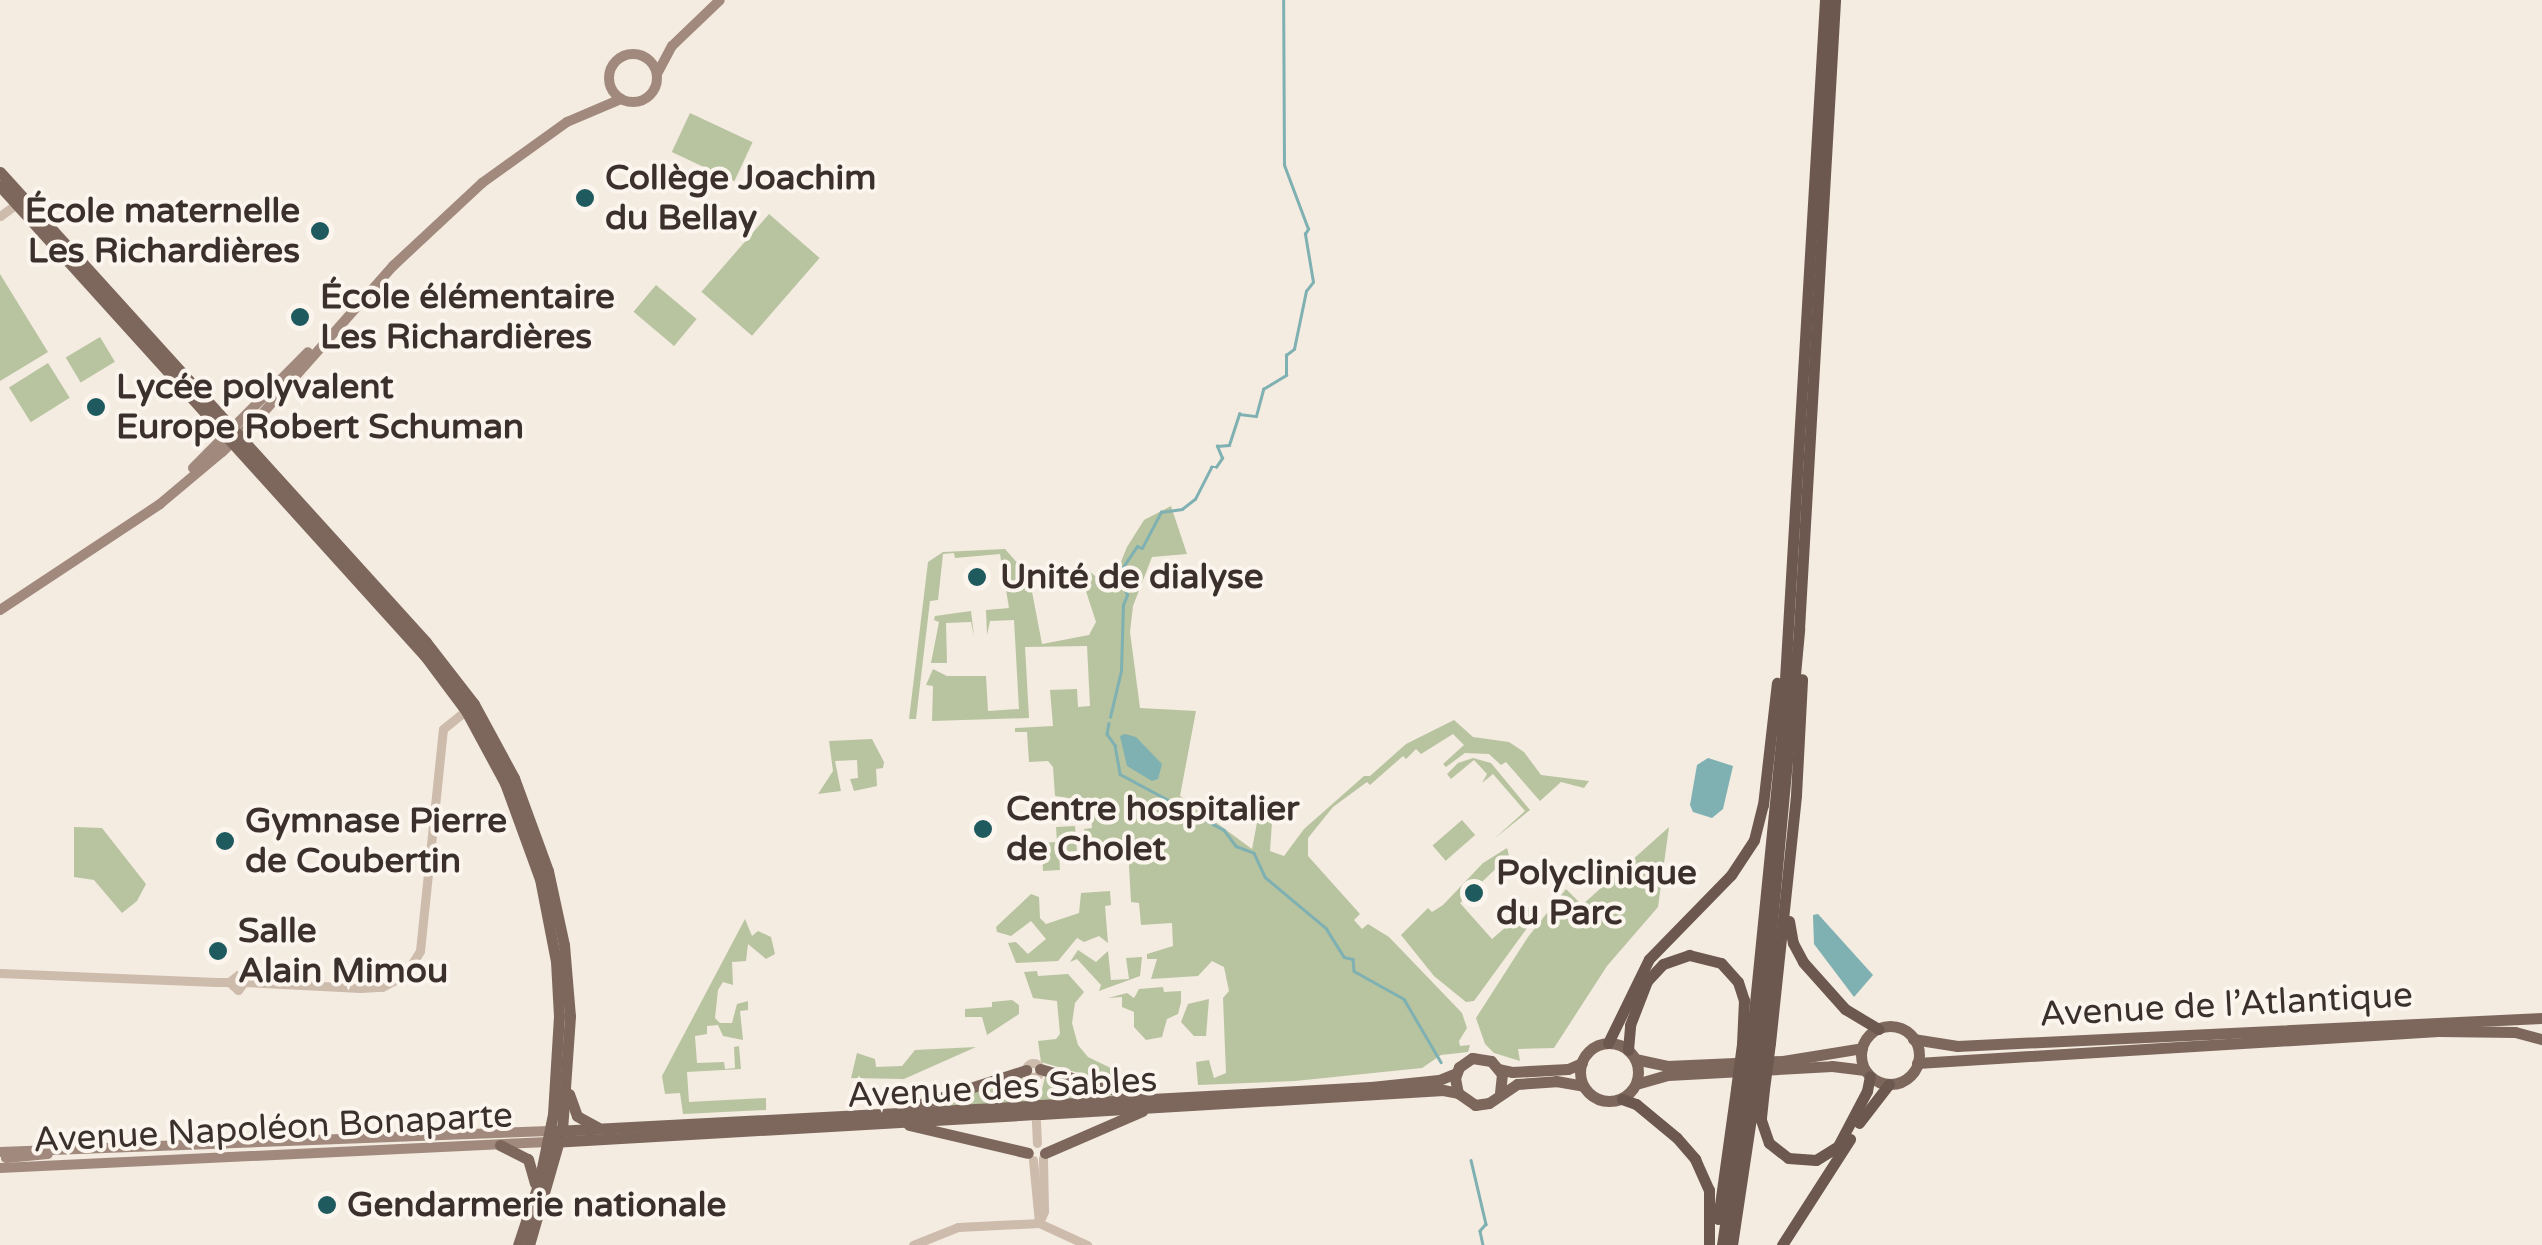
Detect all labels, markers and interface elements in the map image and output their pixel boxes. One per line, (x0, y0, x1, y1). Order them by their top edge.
place label: Collège Joachim du Bellay (605, 157, 876, 239)
marker: Collège Joachim du Bellay (574, 187, 596, 209)
place label: École maternelle Les Richardières (25, 190, 300, 272)
marker: École maternelle Les Richardières (309, 220, 331, 242)
place label: École élémentaire Les Richardières (320, 276, 615, 358)
marker: École élémentaire Les Richardières (289, 306, 311, 328)
place label: Lycée polyvalent Europe Robert Schuman (116, 366, 524, 448)
marker: Lycée polyvalent Europe Robert Schuman (85, 396, 107, 418)
place label: Unité de dialyse (1000, 556, 1264, 598)
marker: Unité de dialyse (964, 564, 990, 590)
place label: Centre hospitalier de Cholet (1006, 788, 1300, 870)
place label: Gymnase Pierre de Coubertin (245, 800, 507, 882)
marker: Centre hospitalier de Cholet (970, 816, 996, 842)
marker: Gymnase Pierre de Coubertin (214, 830, 236, 852)
place label: Polyclinique du Parc (1496, 852, 1697, 934)
marker: Polyclinique du Parc (1461, 880, 1487, 906)
place label: Salle Alain Mimou (238, 910, 448, 992)
marker: Salle Alain Mimou (207, 940, 229, 962)
street label: Avenue de l’Atlantique (2038, 974, 2414, 1036)
street label: Avenue des Sables (846, 1059, 1158, 1117)
street label: Avenue Napoléon Bonaparte (32, 1094, 514, 1162)
place label: Gendarmerie nationale (347, 1184, 726, 1226)
marker: Gendarmerie nationale (316, 1194, 338, 1216)

